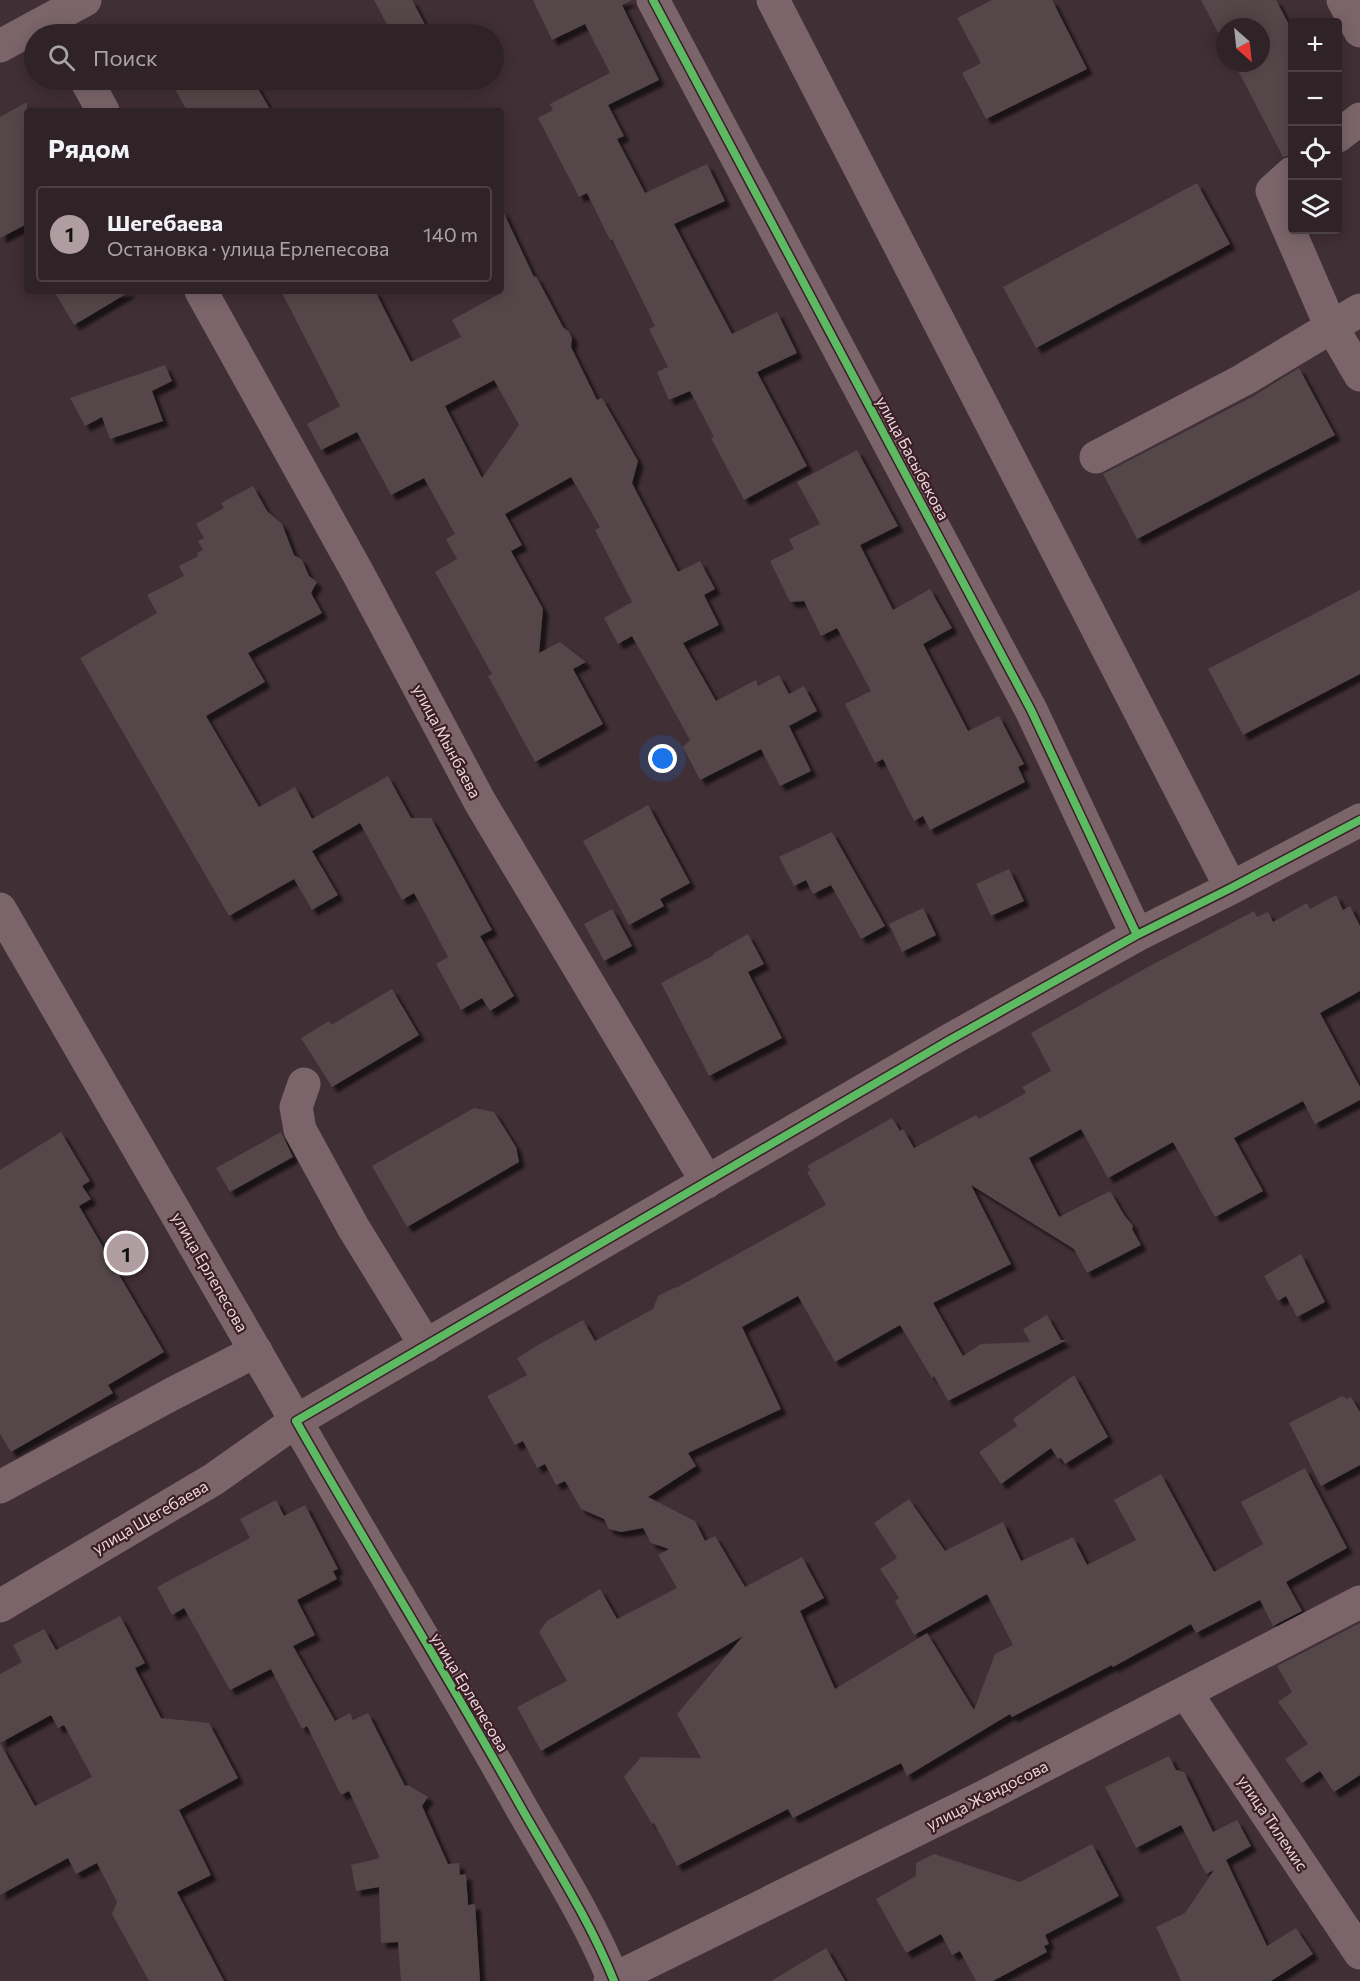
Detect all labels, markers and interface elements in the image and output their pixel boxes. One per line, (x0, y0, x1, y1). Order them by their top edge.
north arrow (1216, 18, 1270, 72)
map controls (1288, 18, 1342, 234)
button: + (1288, 18, 1342, 72)
search box (24, 24, 504, 90)
icon: search (45, 41, 78, 74)
text: Поиск (93, 44, 158, 71)
button: − (1288, 72, 1342, 126)
button: locate (1288, 126, 1342, 180)
text: Рядом (48, 132, 130, 163)
button: layers (1288, 180, 1342, 234)
text: Шегебаева (107, 209, 223, 236)
text: 1 (65, 222, 74, 246)
text: 140 m (423, 222, 478, 246)
text: Остановка · улица Ерлепесова (107, 236, 389, 260)
street label: улица Басыбекова (873, 393, 954, 523)
street label: улица Мынбаева (409, 681, 485, 801)
your location (648, 744, 677, 773)
street label: улица Ерлепесова (168, 1208, 252, 1335)
pin: 1 (106, 1230, 146, 1276)
street label: улица Шегебаева (88, 1476, 211, 1557)
street label: улица Ерлепесова (427, 1629, 513, 1755)
street label: улица Жандосова (923, 1756, 1051, 1833)
street label: улица Тилемис (1234, 1771, 1312, 1874)

